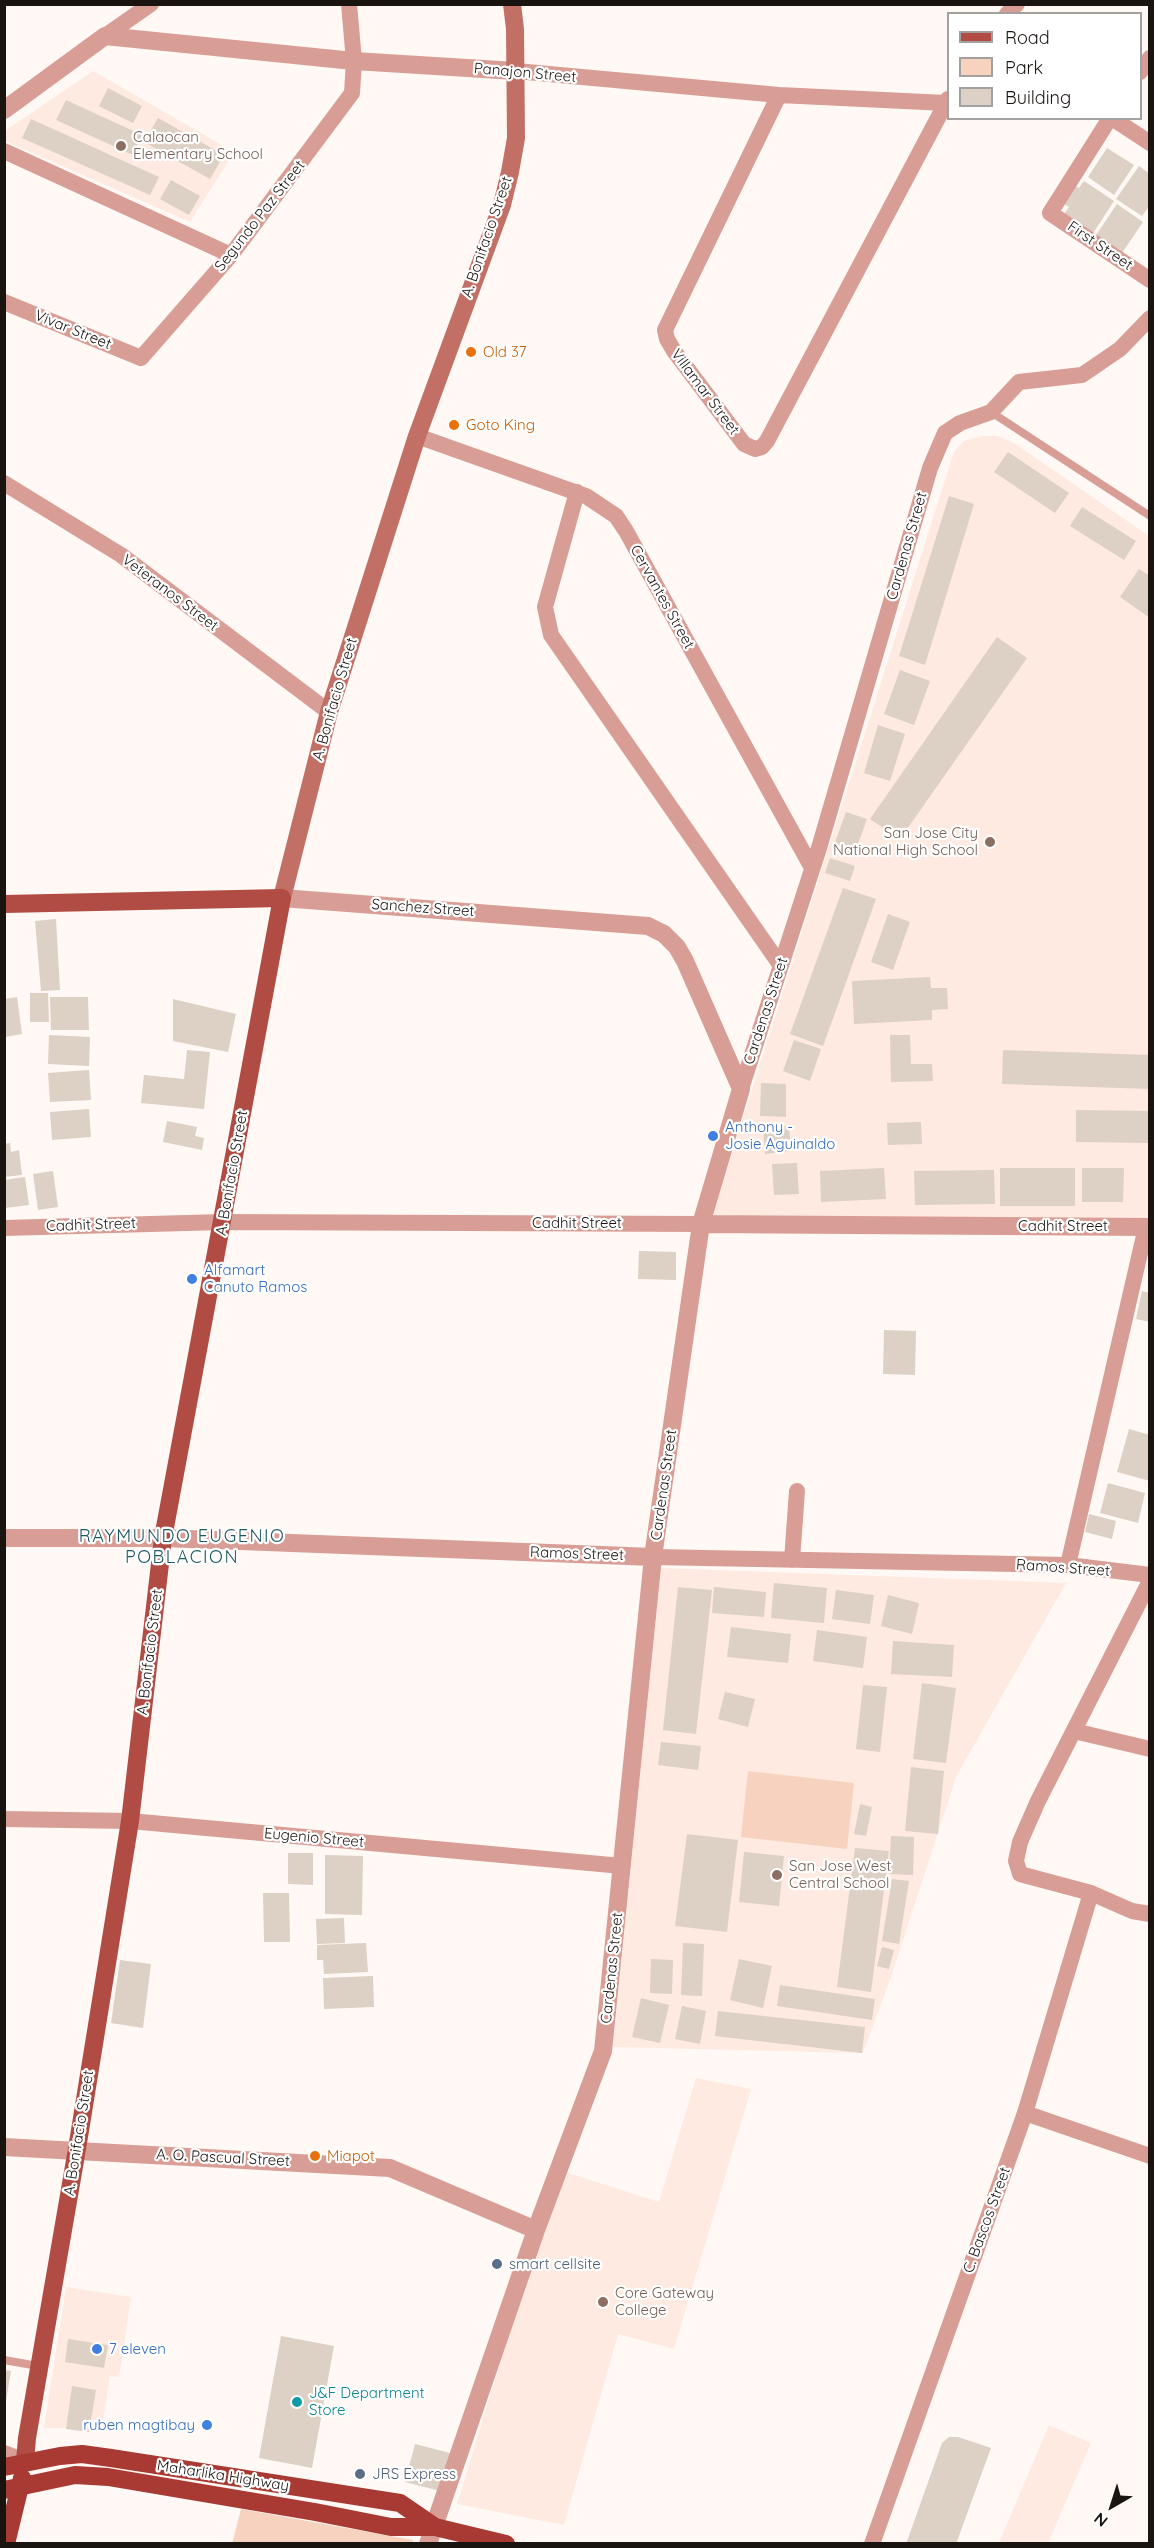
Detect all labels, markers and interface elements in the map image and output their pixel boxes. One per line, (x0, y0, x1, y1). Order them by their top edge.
legend (947, 12, 1142, 120)
text: Road (1005, 26, 1050, 49)
text: Park (1005, 56, 1043, 79)
street label: Panajon Street (473, 60, 577, 86)
text: Building (1005, 86, 1071, 109)
place label: Calaocan Elementary School (133, 128, 263, 163)
marker: Calaocan Elementary School (114, 139, 128, 153)
street label: Segundo Paz Street (211, 157, 309, 275)
street label: A. Bonifacio Street (458, 174, 516, 300)
street label: First Street (1064, 218, 1136, 274)
street label: Vivar Street (32, 306, 114, 354)
place label: Old 37 (483, 343, 527, 361)
marker: Old 37 (464, 345, 478, 359)
street label: Villamar Street (667, 346, 743, 438)
place label: Goto King (466, 416, 535, 434)
marker: Goto King (447, 418, 461, 432)
street label: Cardenas Street (883, 490, 931, 602)
street label: Cervantes Street (626, 542, 698, 652)
street label: Veteranos Street (118, 551, 222, 635)
street label: A. Bonifacio Street (309, 636, 361, 762)
place label: San Jose City National High School (833, 824, 978, 859)
marker: San Jose City National High School (983, 835, 997, 849)
street label: Sanchez Street (371, 895, 475, 921)
street label: Cardenas Street (740, 955, 792, 1067)
street label: A. Bonifacio Street (212, 1109, 252, 1237)
place label: Anthony - Josie Aguinaldo (725, 1118, 835, 1153)
marker: Anthony - Josie Aguinaldo (706, 1129, 720, 1143)
street label: Cadhit Street (46, 1214, 136, 1236)
street label: Cadhit Street (532, 1214, 622, 1232)
street label: Cadhit Street (1018, 1217, 1108, 1235)
place label: Alfamart Canuto Ramos (204, 1261, 307, 1296)
marker: Alfamart Canuto Ramos (185, 1272, 199, 1286)
street label: Cardenas Street (647, 1428, 681, 1542)
district label: RAYMUNDO EUGENIO POBLACION (79, 1526, 285, 1568)
street label: Ramos Street (530, 1543, 624, 1565)
street label: Ramos Street (1015, 1556, 1111, 1580)
street label: A. Bonifacio Street (133, 1588, 167, 1716)
street label: Eugenio Street (263, 1825, 365, 1851)
place label: San Jose West Central School (789, 1857, 891, 1892)
marker: San Jose West Central School (770, 1868, 784, 1882)
street label: Cardenas Street (597, 1911, 627, 2025)
street label: A. Bonifacio Street (60, 2069, 98, 2197)
street label: A. O. Pascual Street (156, 2146, 290, 2170)
place label: Miapot (327, 2147, 375, 2165)
marker: Miapot (308, 2149, 322, 2163)
street label: C. Bascos Street (959, 2165, 1015, 2275)
place label: smart cellsite (509, 2255, 601, 2273)
marker: smart cellsite (490, 2257, 504, 2271)
place label: Core Gateway College (615, 2284, 714, 2319)
marker: Core Gateway College (596, 2295, 610, 2309)
place label: 7 eleven (109, 2340, 166, 2358)
marker: 7 eleven (90, 2342, 104, 2356)
place label: J&F Department Store (309, 2384, 425, 2419)
marker: J&F Department Store (290, 2395, 304, 2409)
place label: ruben magtibay (83, 2416, 195, 2434)
marker: ruben magtibay (200, 2418, 214, 2432)
street label: Maharlika Highway (156, 2457, 290, 2495)
place label: JRS Express (372, 2465, 456, 2483)
marker: JRS Express (353, 2467, 367, 2481)
north arrow (1082, 2476, 1142, 2536)
text: N (1090, 2509, 1112, 2531)

